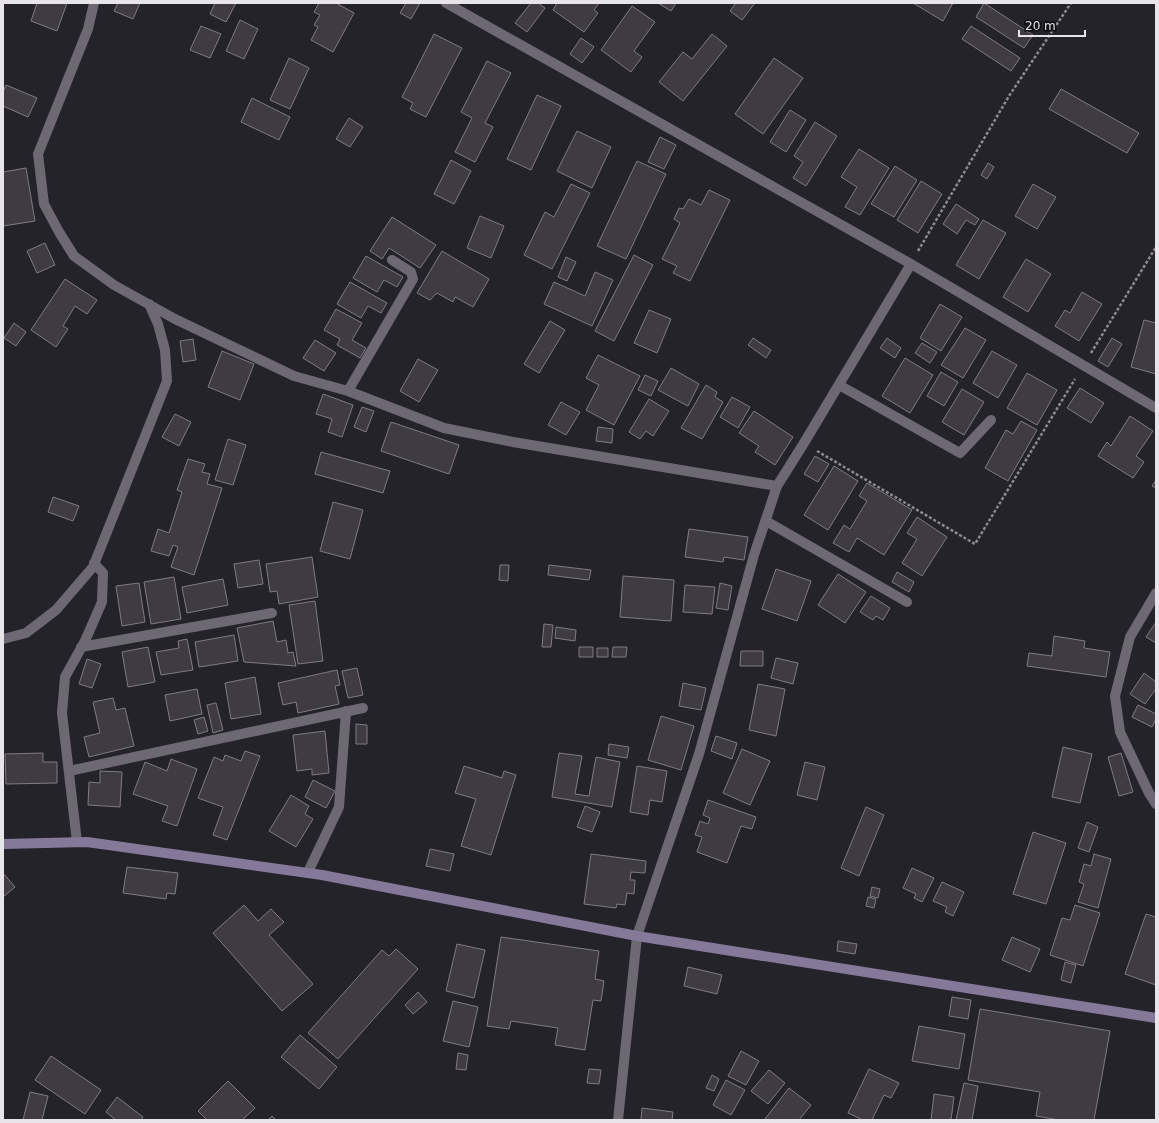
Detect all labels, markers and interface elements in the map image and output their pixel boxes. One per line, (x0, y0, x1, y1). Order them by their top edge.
scale bar (1019, 12, 1085, 38)
text: 20 m (1025, 19, 1056, 33)

